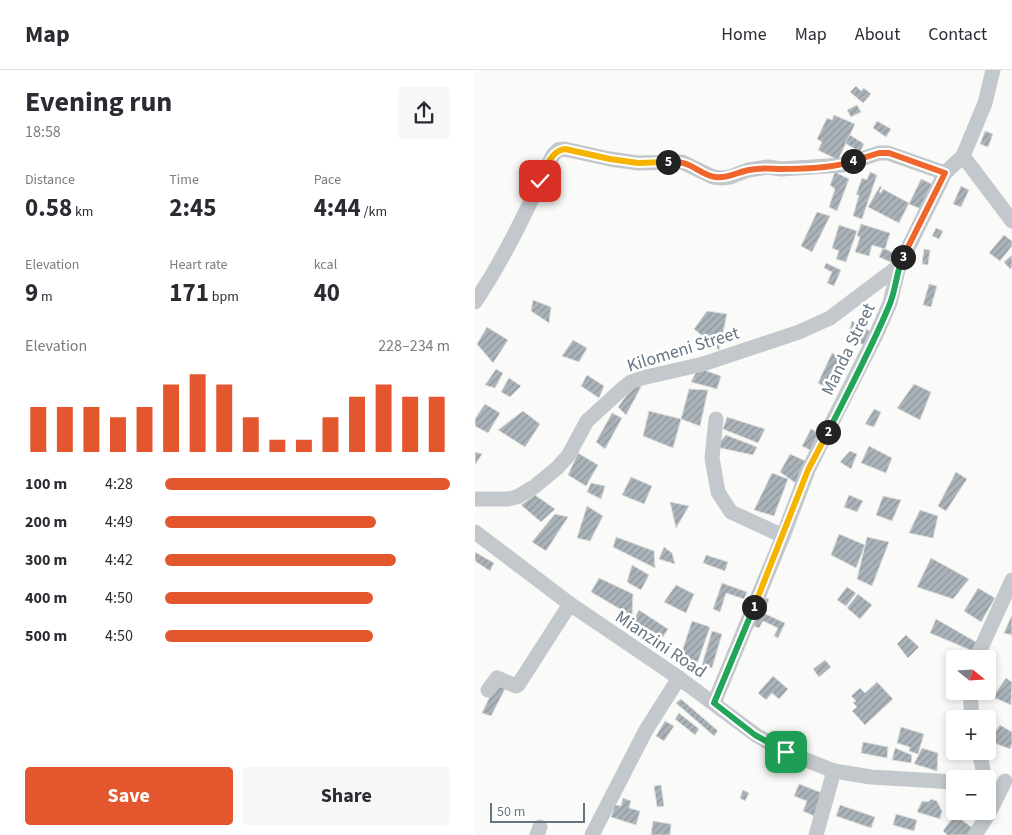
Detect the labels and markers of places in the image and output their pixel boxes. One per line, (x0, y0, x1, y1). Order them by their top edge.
pin: 4 (841, 148, 865, 174)
pin: 5 (655, 150, 681, 174)
pin (519, 160, 561, 202)
pin: 3 (891, 244, 915, 270)
pin: 2 (815, 420, 841, 444)
pin: 1 (741, 594, 767, 620)
pin (765, 731, 807, 773)

